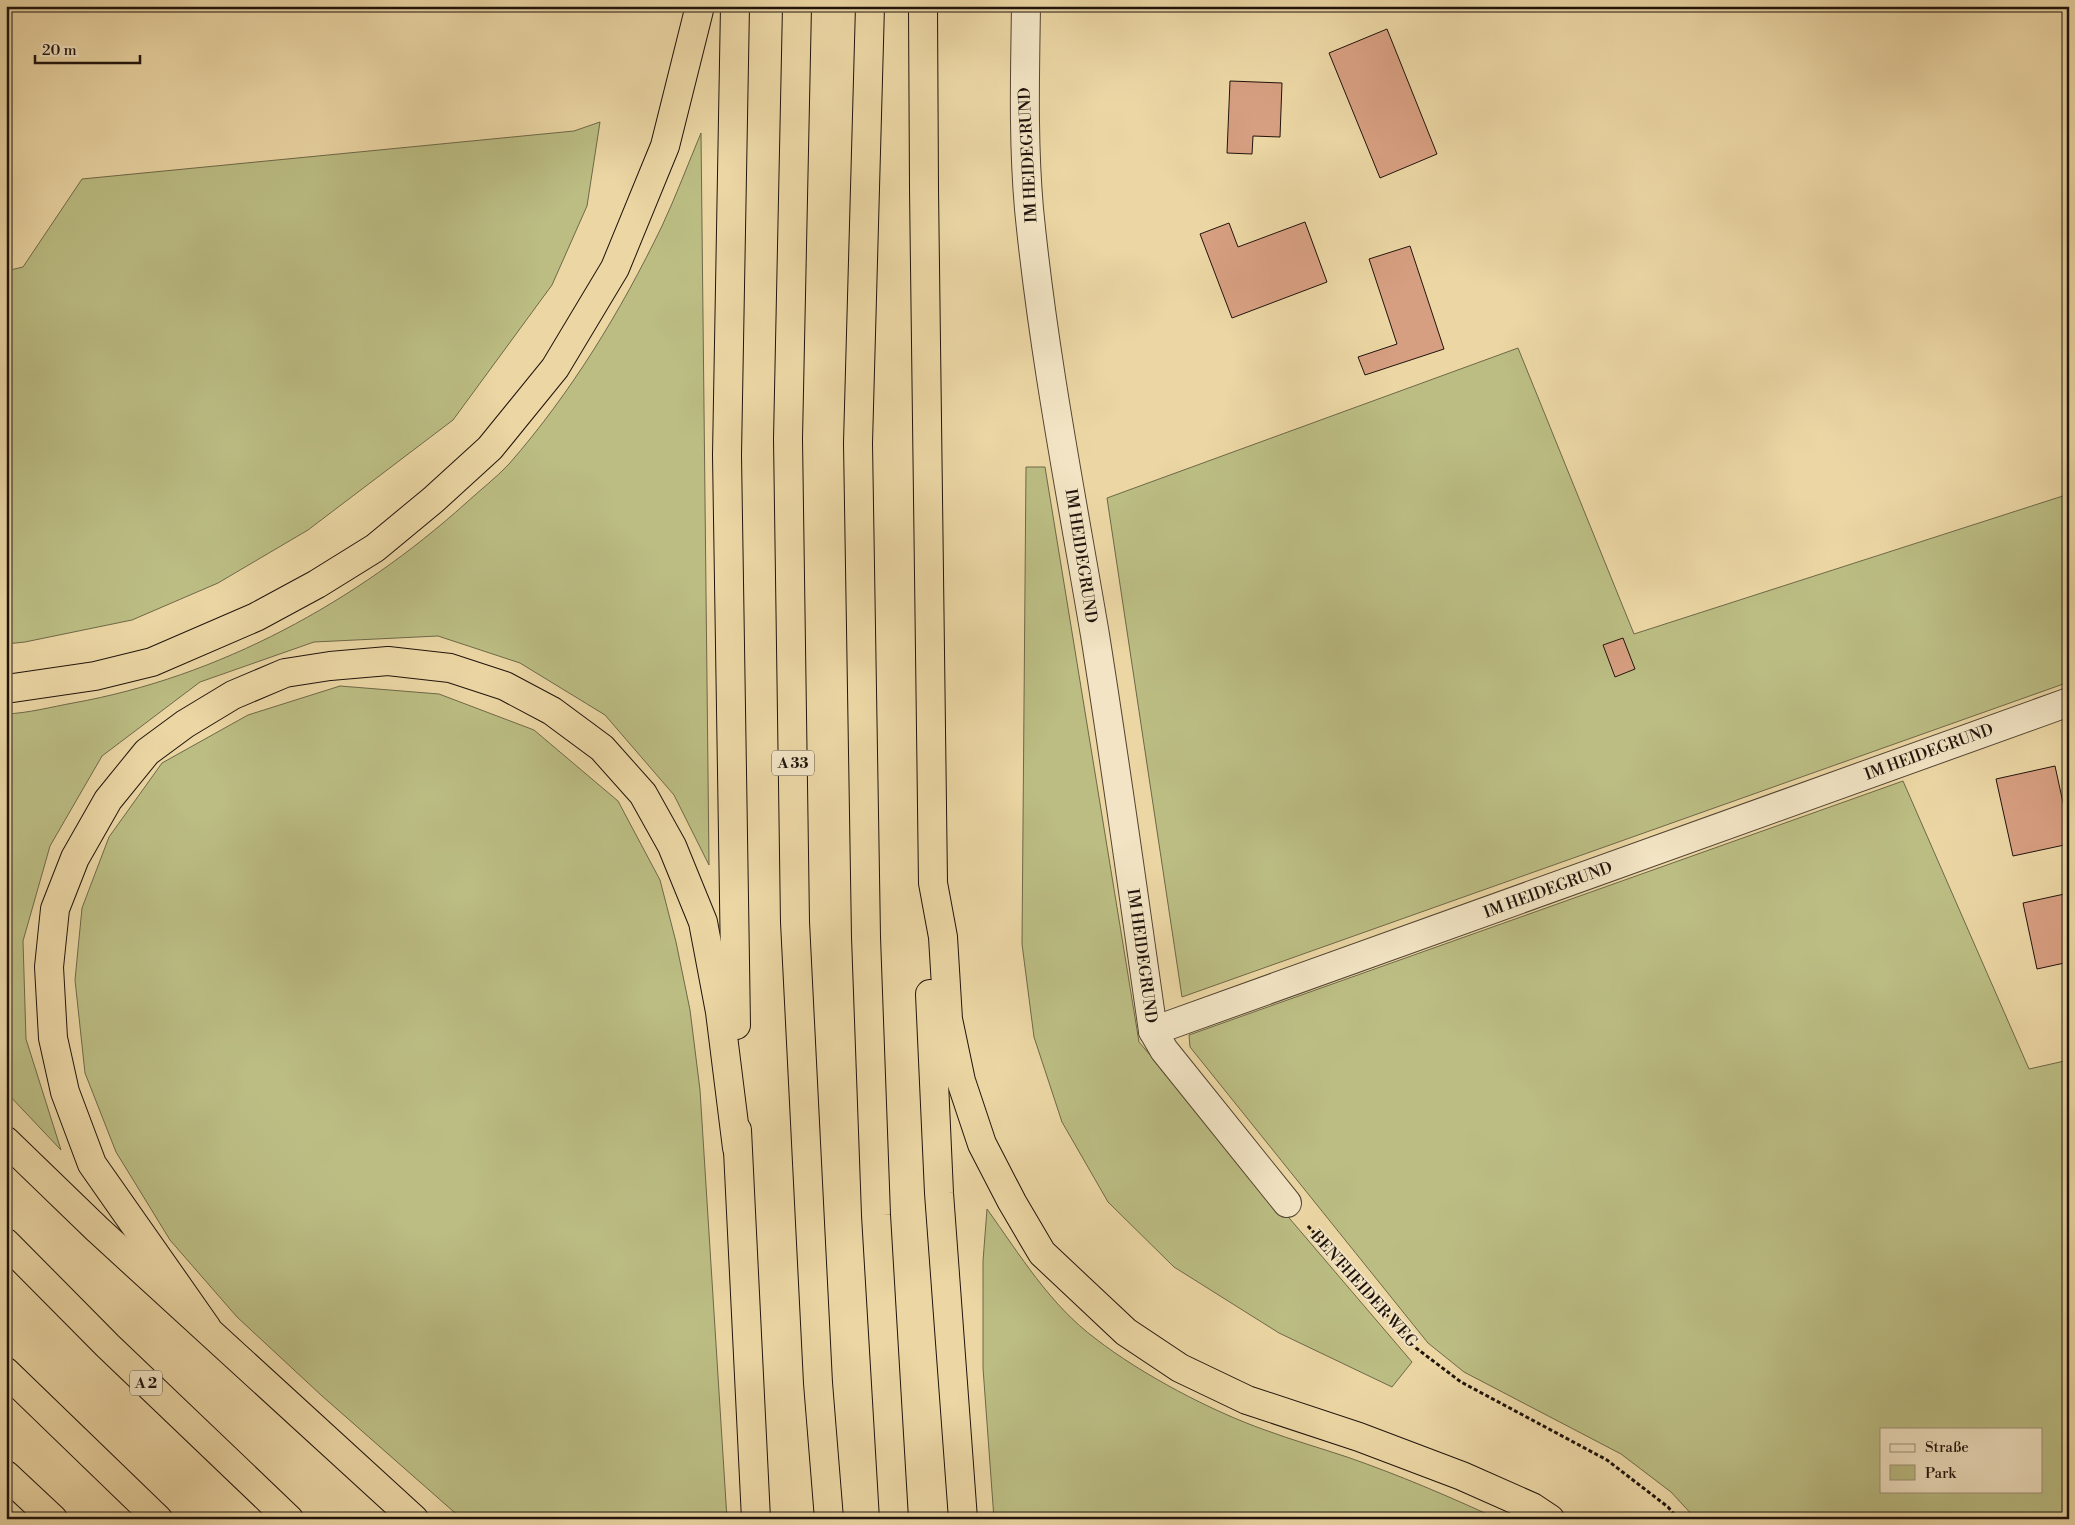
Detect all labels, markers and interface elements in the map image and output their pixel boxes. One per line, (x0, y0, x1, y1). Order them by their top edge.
scale bar (35, 32, 140, 64)
text: 20 m (42, 41, 77, 60)
street label: IM HEIDEGRUND (1014, 87, 1042, 223)
street label: IM HEIDEGRUND (1061, 487, 1101, 625)
street label: IM HEIDEGRUND (1862, 719, 1996, 785)
road number: A 33 (772, 750, 814, 776)
street label: IM HEIDEGRUND (1481, 857, 1615, 923)
street label: IM HEIDEGRUND (1123, 887, 1161, 1025)
street label: BENTHEIDER WEG (1306, 1226, 1422, 1352)
road number: A 2 (130, 1370, 162, 1396)
legend (1880, 1428, 2042, 1492)
text: Straße (1925, 1438, 1969, 1457)
text: Park (1925, 1464, 1957, 1483)

